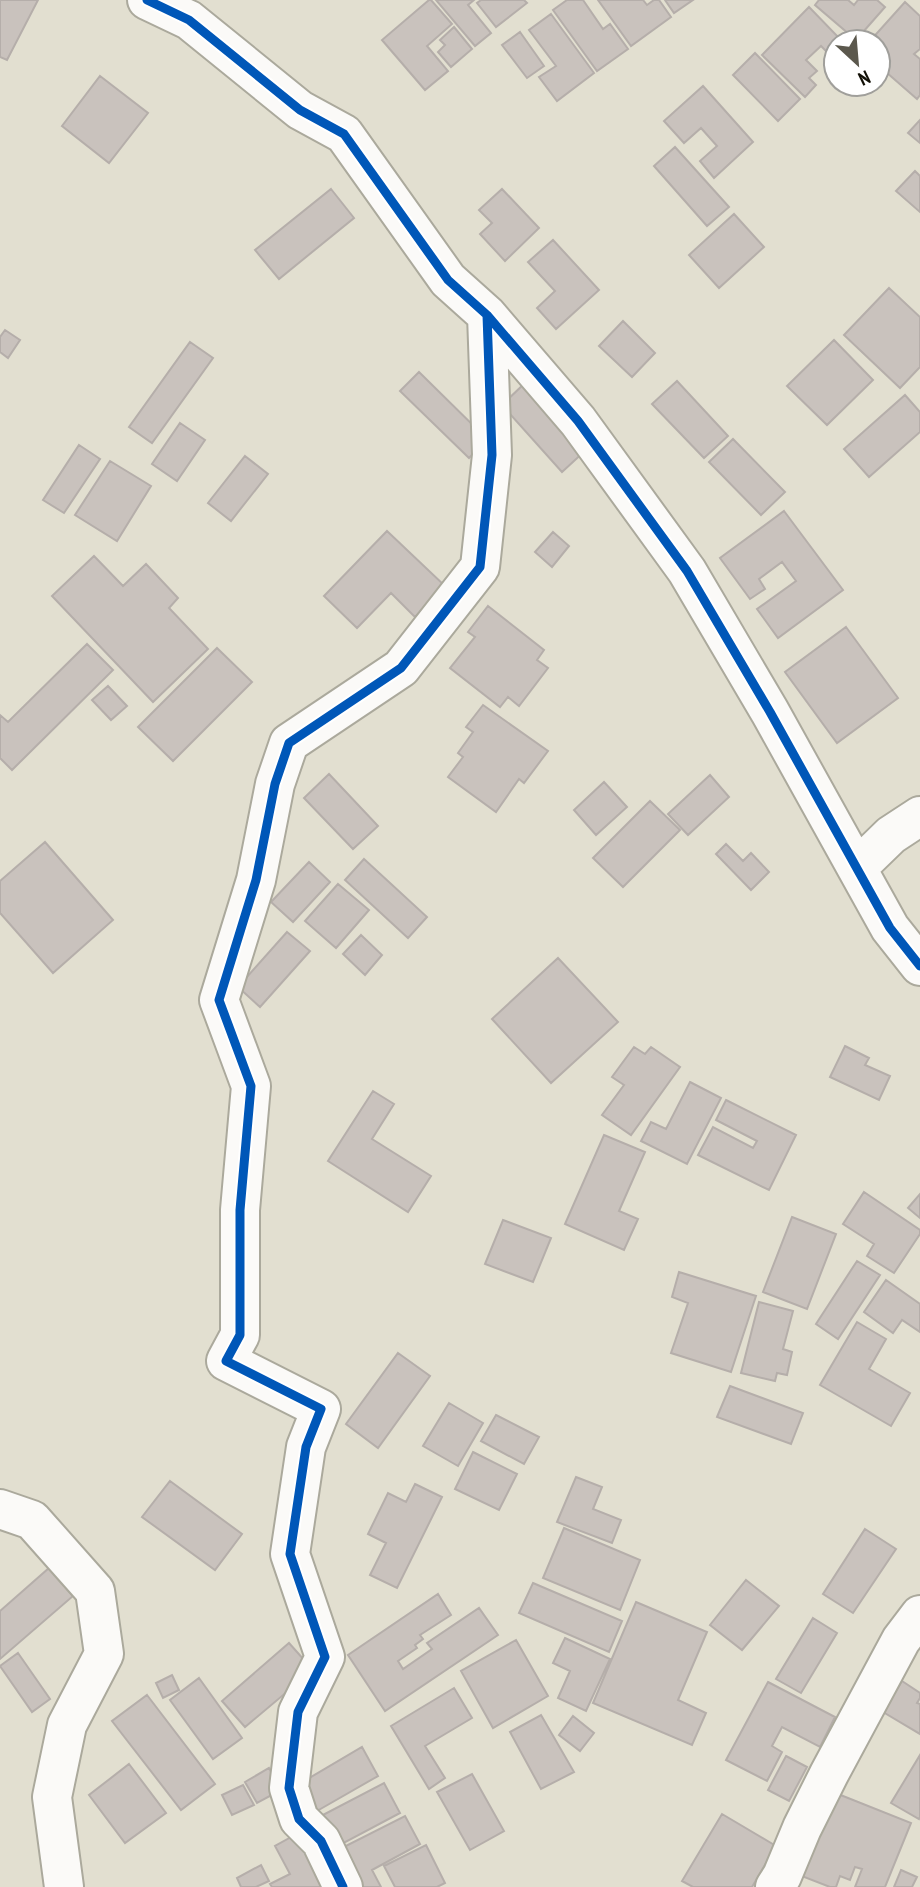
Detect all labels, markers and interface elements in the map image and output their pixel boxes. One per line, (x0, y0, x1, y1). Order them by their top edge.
north arrow (822, 28, 892, 98)
text: N (855, 65, 874, 91)

